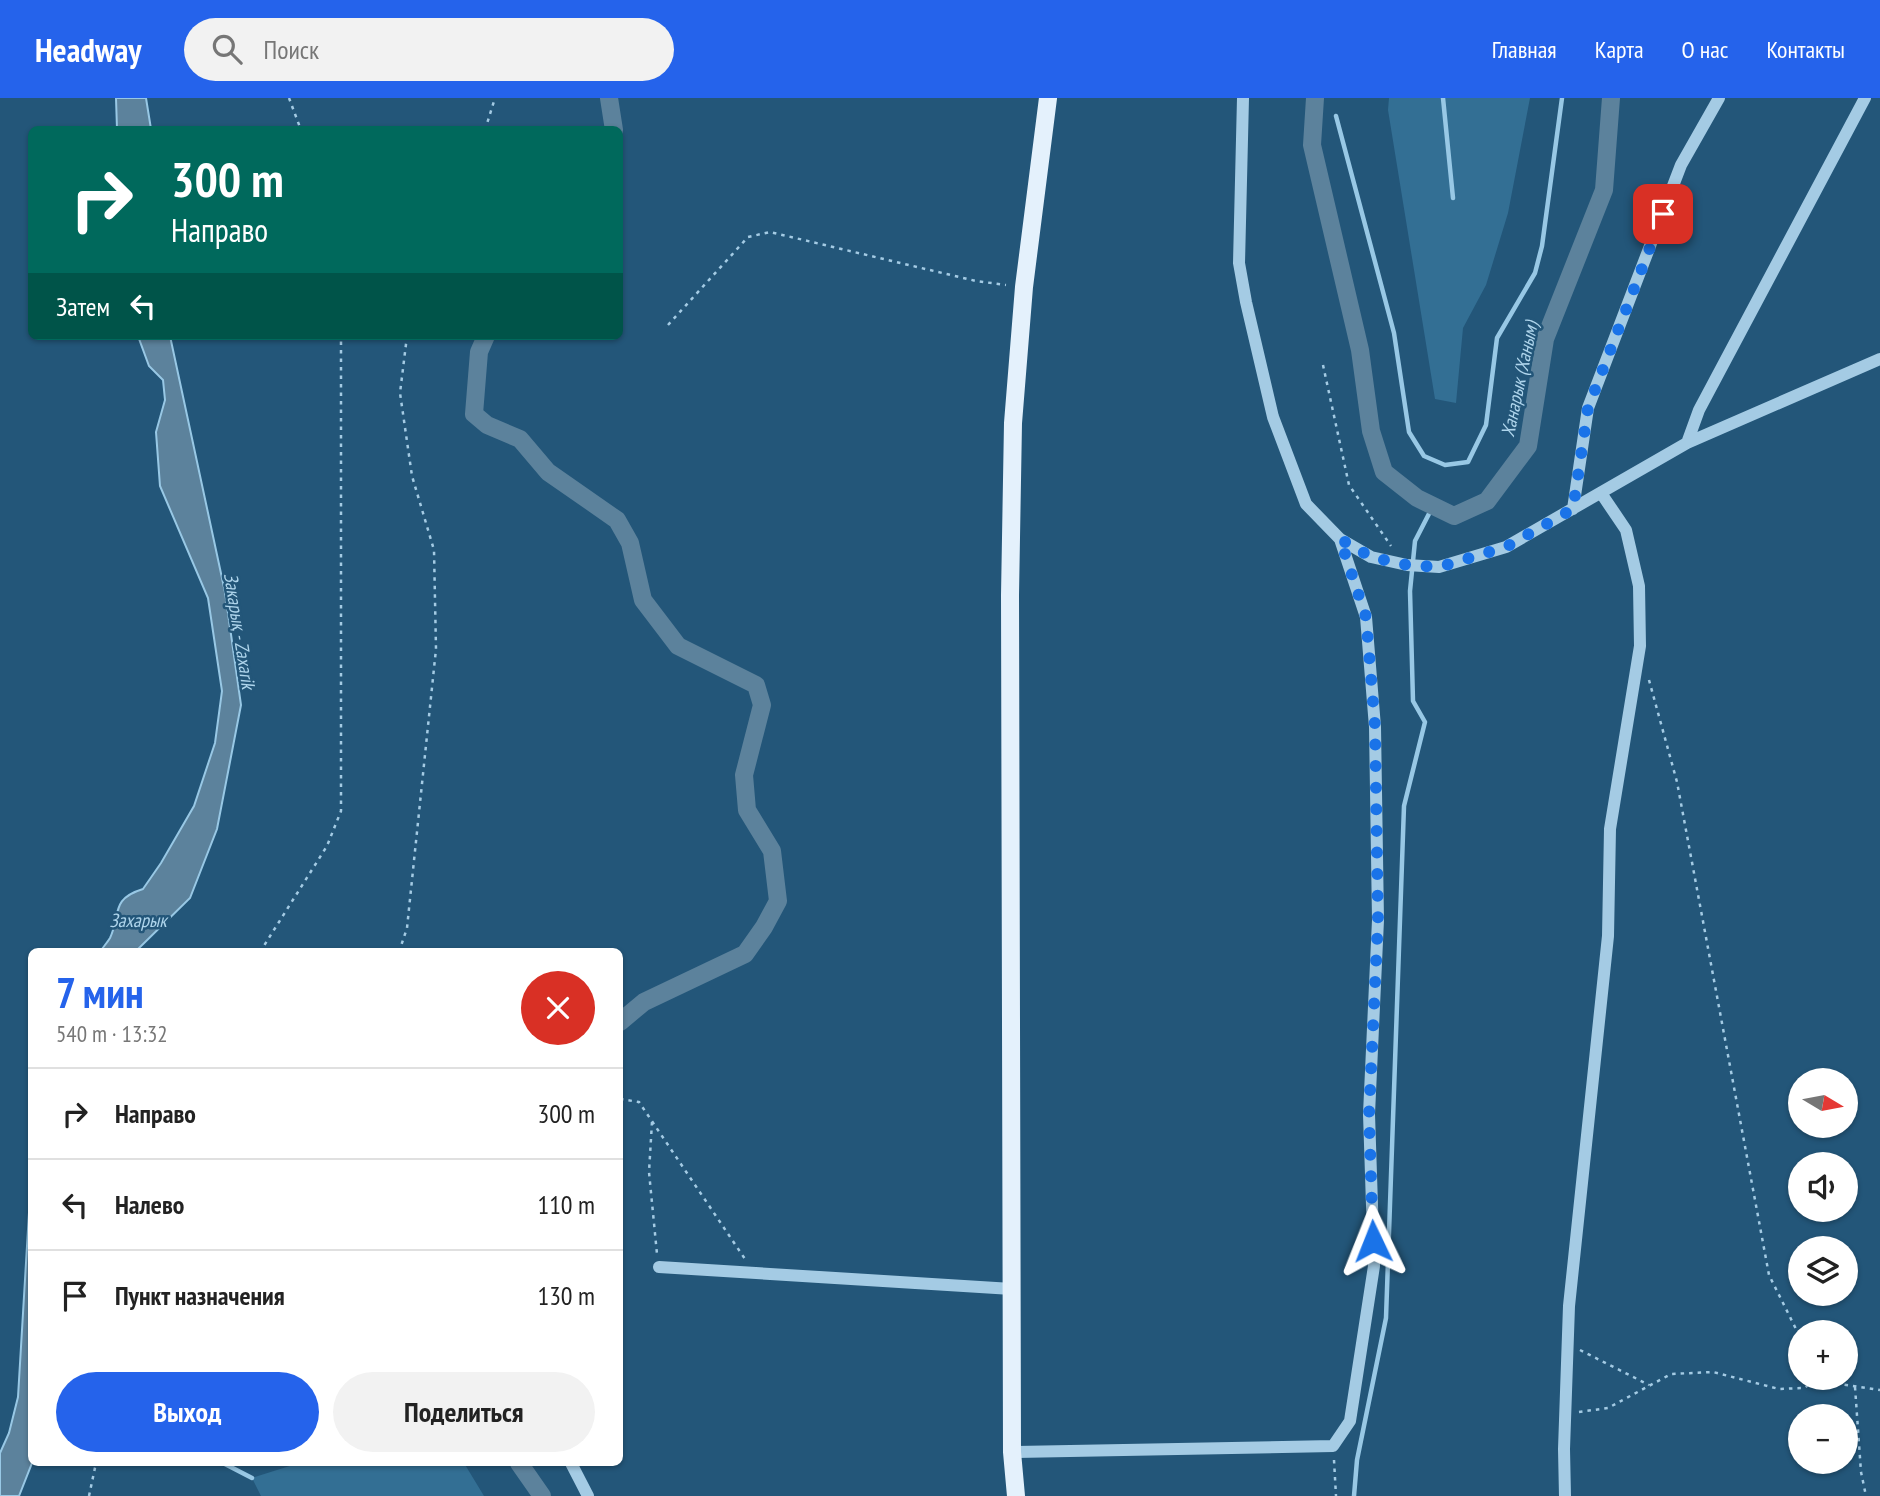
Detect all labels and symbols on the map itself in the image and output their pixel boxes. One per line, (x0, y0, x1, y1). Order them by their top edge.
pin (1633, 184, 1693, 244)
water label: Ханарык (Ханым) (1495, 317, 1543, 439)
water label: Закарық - Zaxarik (219, 571, 261, 693)
water label: Захарык (109, 908, 169, 932)
north arrow (1788, 1068, 1858, 1138)
position arrow (1336, 1204, 1410, 1278)

